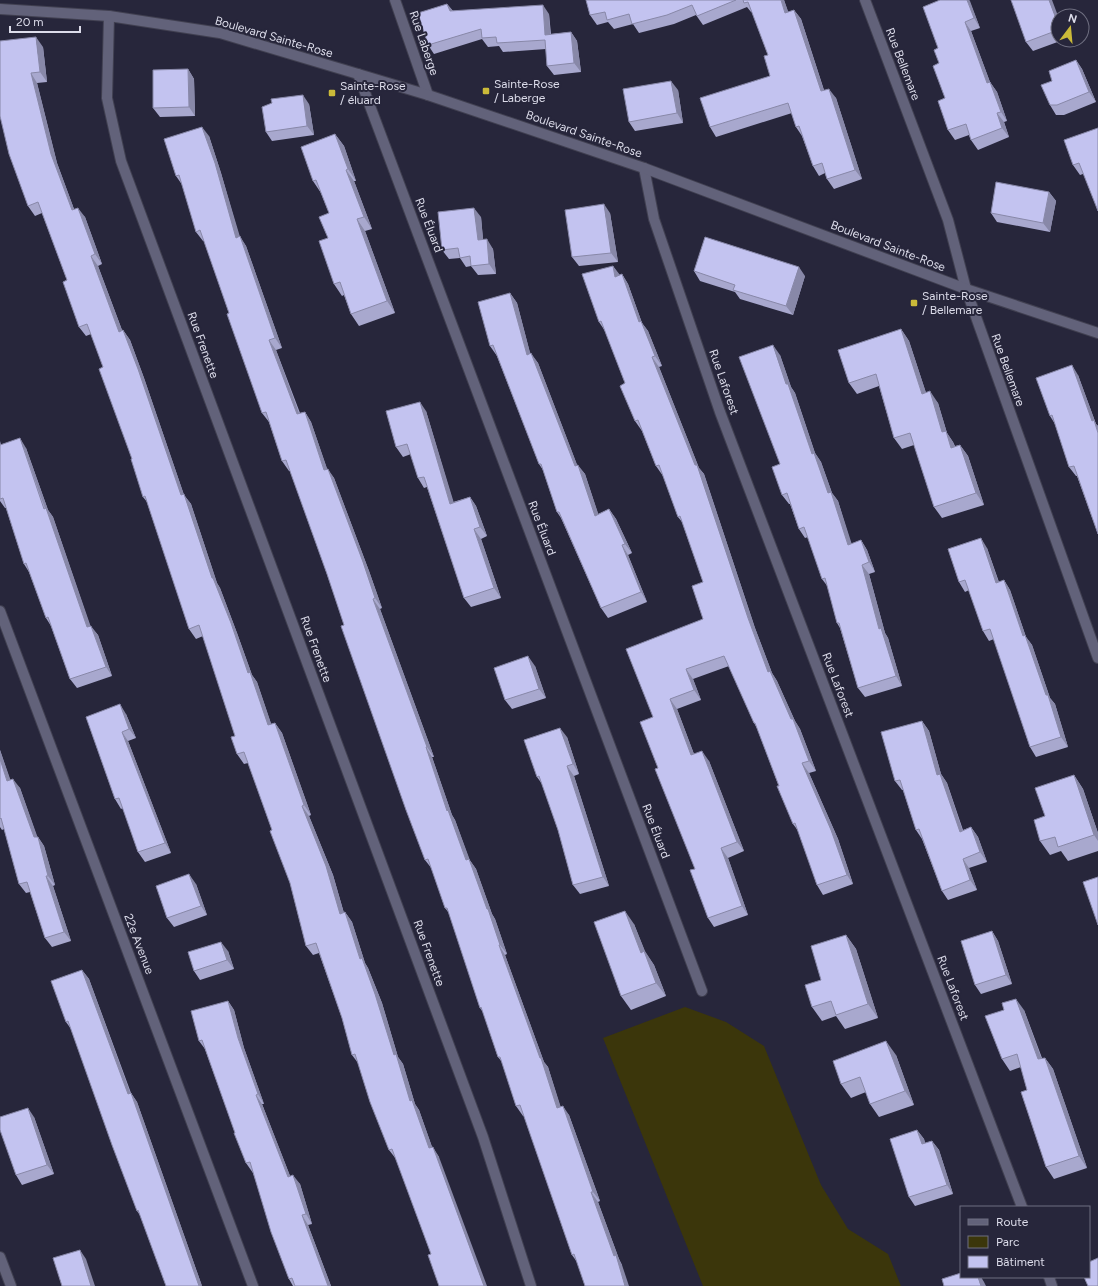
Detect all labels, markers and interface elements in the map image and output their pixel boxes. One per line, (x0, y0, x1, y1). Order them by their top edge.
scale bar (10, 8, 80, 34)
north arrow (1050, 8, 1090, 48)
street label: Rue Laberge (406, 9, 442, 78)
text: N (1067, 11, 1079, 26)
street label: Boulevard Sainte-Rose (213, 13, 335, 61)
text: 20 m (16, 15, 44, 29)
street label: Rue Bellemare (883, 26, 923, 103)
place label: Sainte-Rose / Laberge (494, 77, 560, 105)
place label: Sainte-Rose / éluard (340, 79, 406, 107)
marker: Sainte-Rose / Laberge (481, 86, 491, 96)
marker: Sainte-Rose / éluard (327, 88, 337, 98)
street label: Boulevard Sainte-Rose (524, 108, 644, 161)
street label: Rue Éluard (412, 196, 446, 254)
street label: Boulevard Sainte-Rose (829, 218, 948, 275)
place label: Sainte-Rose / Bellemare (922, 289, 988, 317)
marker: Sainte-Rose / Bellemare (909, 298, 919, 308)
street label: Rue Frenette (185, 310, 222, 380)
street label: Rue Bellemare (988, 332, 1028, 409)
street label: Rue Laforest (706, 347, 742, 417)
street label: Rue Éluard (525, 499, 559, 557)
street label: Rue Frenette (298, 614, 335, 684)
street label: Rue Laforest (819, 651, 857, 720)
street label: Rue Éluard (639, 802, 673, 860)
street label: 22e Avenue (121, 912, 157, 977)
street label: Rue Frenette (411, 918, 448, 988)
street label: Rue Laforest (934, 954, 972, 1023)
legend (960, 1206, 1090, 1278)
text: Route (996, 1215, 1029, 1229)
text: Parc (996, 1235, 1020, 1249)
text: Bâtiment (996, 1255, 1045, 1269)

